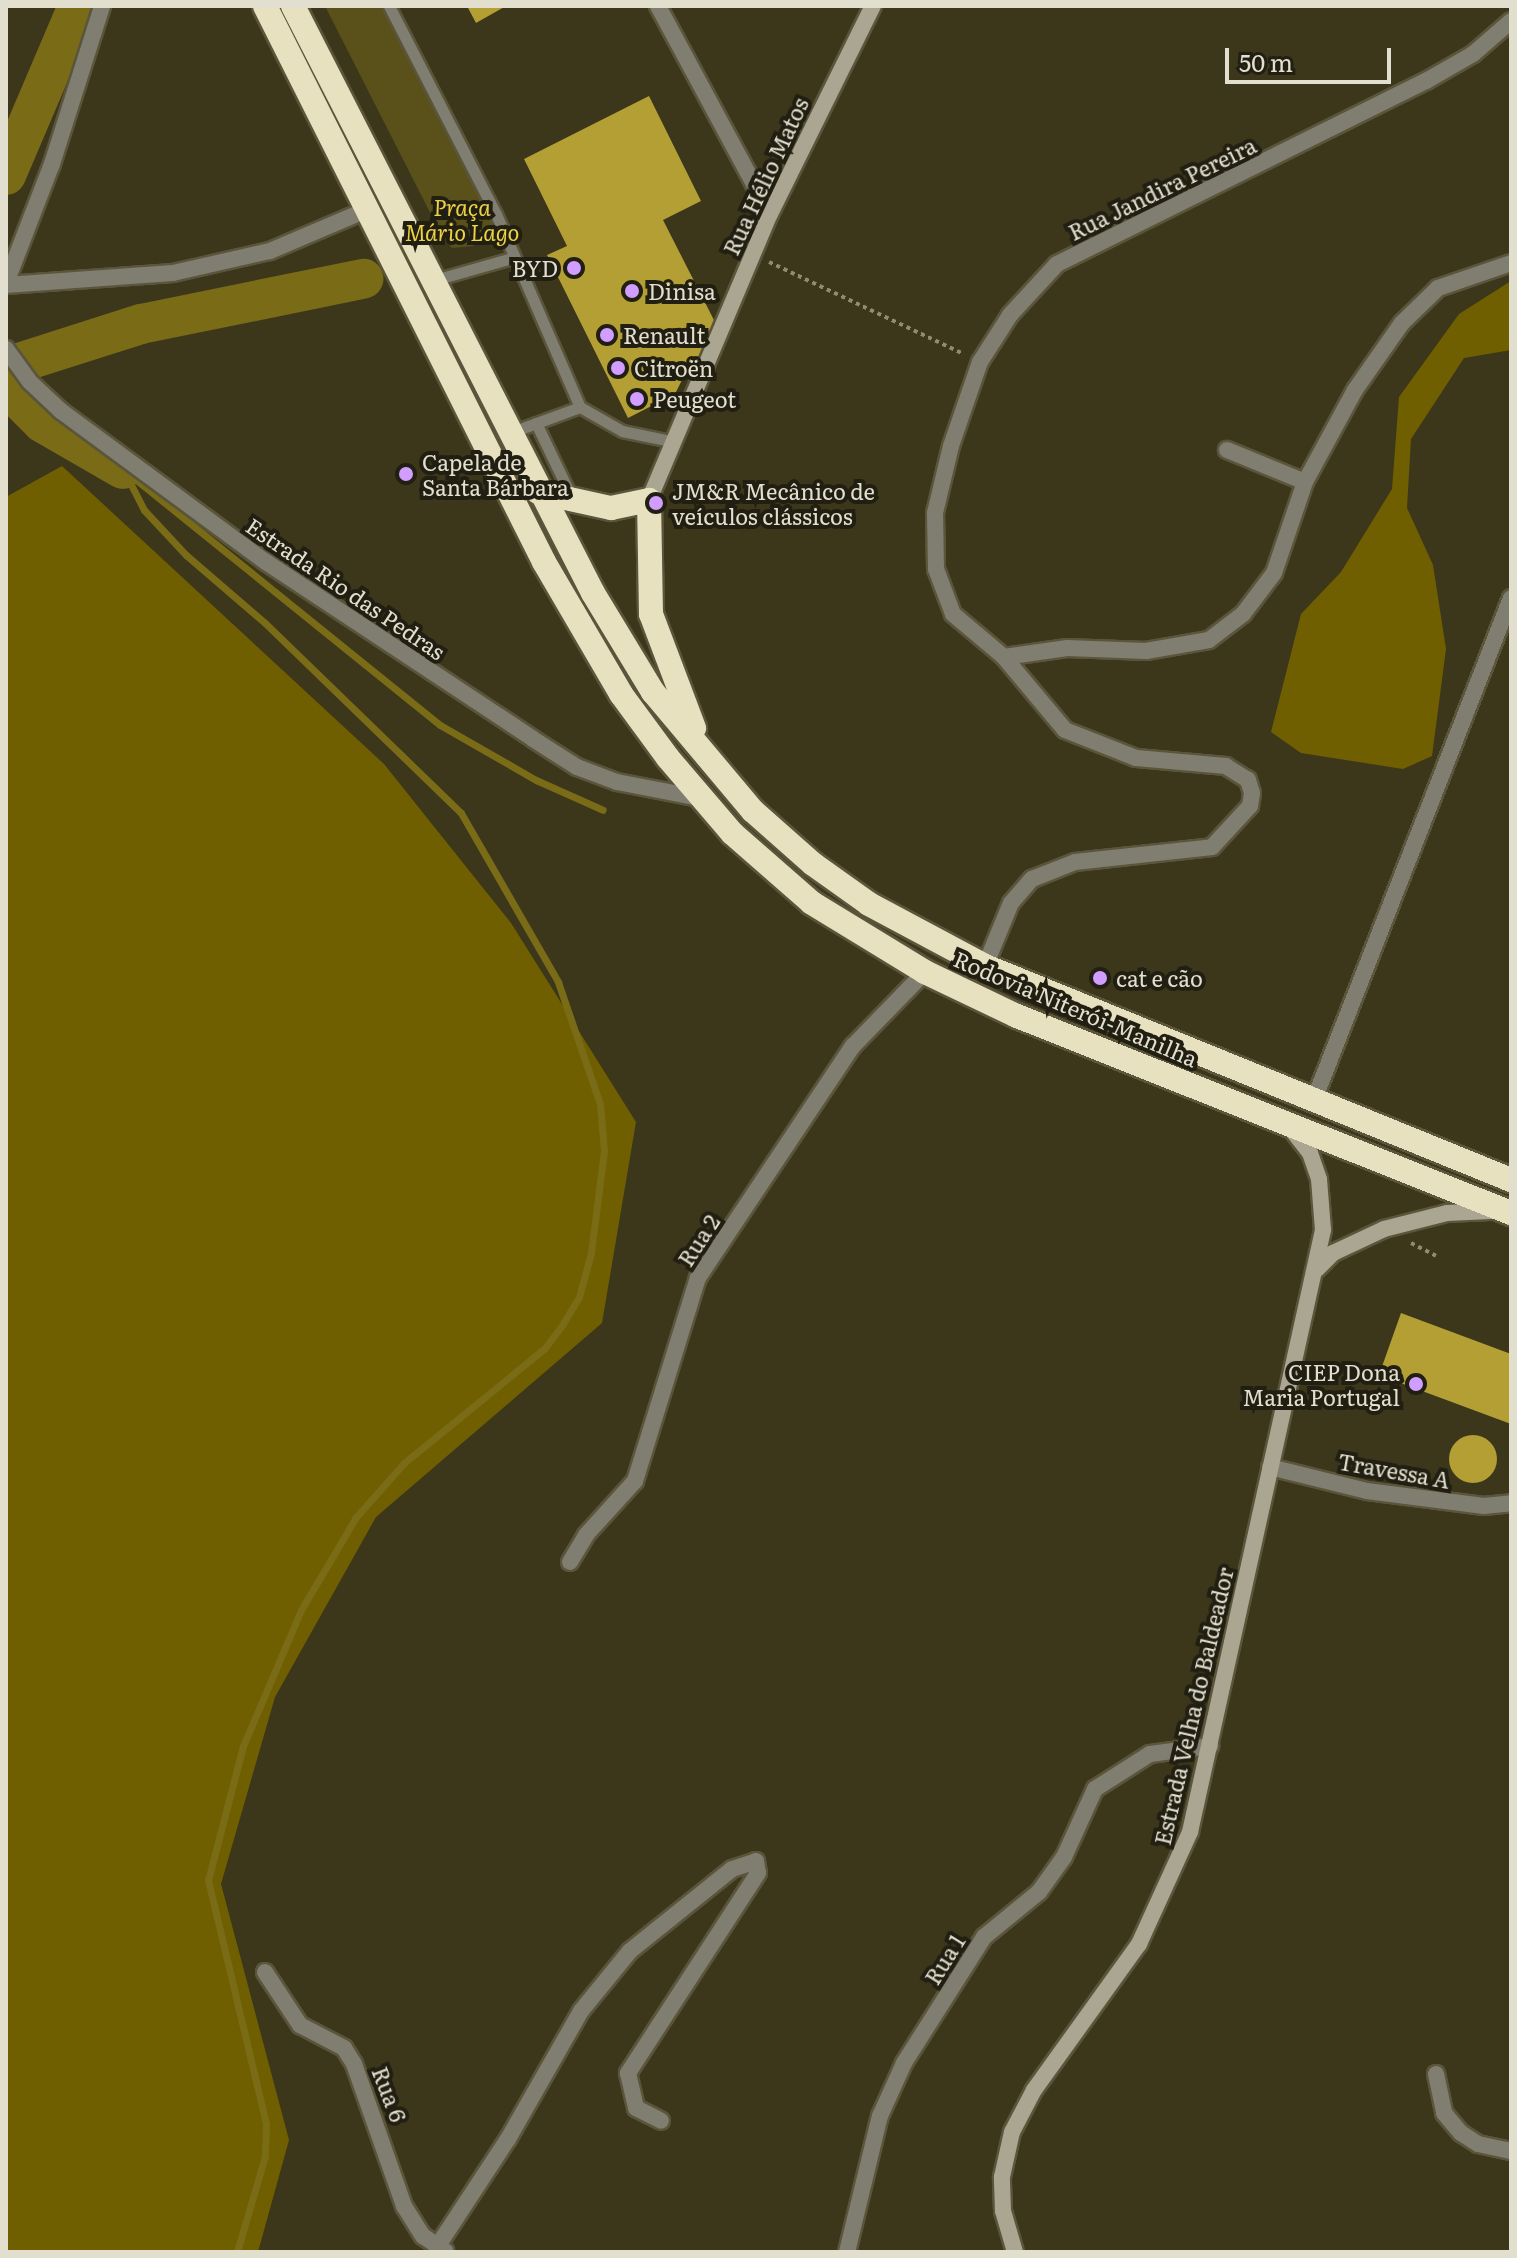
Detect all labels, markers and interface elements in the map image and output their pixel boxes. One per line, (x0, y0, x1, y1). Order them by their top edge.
scale bar (1229, 32, 1395, 82)
text: 50 m (1239, 44, 1293, 79)
street label: Rua Hélio Matos (717, 93, 813, 259)
street label: Rua Jandira Pereira (1064, 131, 1260, 245)
park label: Praça Mário Lago (405, 193, 519, 244)
place label: BYD (512, 255, 558, 281)
marker: BYD (565, 259, 583, 277)
place label: Dinisa (648, 278, 716, 304)
marker: Dinisa (623, 282, 641, 300)
place label: Renault (623, 322, 705, 348)
marker: Renault (598, 326, 616, 344)
place label: Citroën (634, 355, 713, 381)
marker: Citroën (609, 359, 627, 377)
place label: Peugeot (653, 386, 736, 412)
marker: Peugeot (628, 390, 646, 408)
place label: Capela de Santa Bárbara (422, 448, 569, 500)
marker: Capela de Santa Bárbara (397, 465, 415, 483)
place label: JM&R Mecânico de veículos clássicos (672, 477, 875, 528)
marker: JM&R Mecânico de veículos clássicos (647, 494, 665, 512)
street label: Estrada Rio das Pedras (242, 512, 450, 664)
street label: Rodovia Niterói-Manilha (950, 945, 1202, 1071)
place label: cat e cão (1116, 965, 1203, 991)
marker: cat e cão (1091, 969, 1109, 987)
street label: Rua 2 (672, 1209, 724, 1271)
place label: CIEP Dona Maria Portugal (1243, 1358, 1400, 1410)
marker: CIEP Dona Maria Portugal (1407, 1375, 1425, 1393)
street label: Travessa A (1336, 1447, 1452, 1493)
street label: Estrada Velha do Baldeador (1148, 1565, 1238, 1847)
street label: Rua 1 (918, 1929, 970, 1989)
street label: Rua 6 (367, 2063, 413, 2125)

